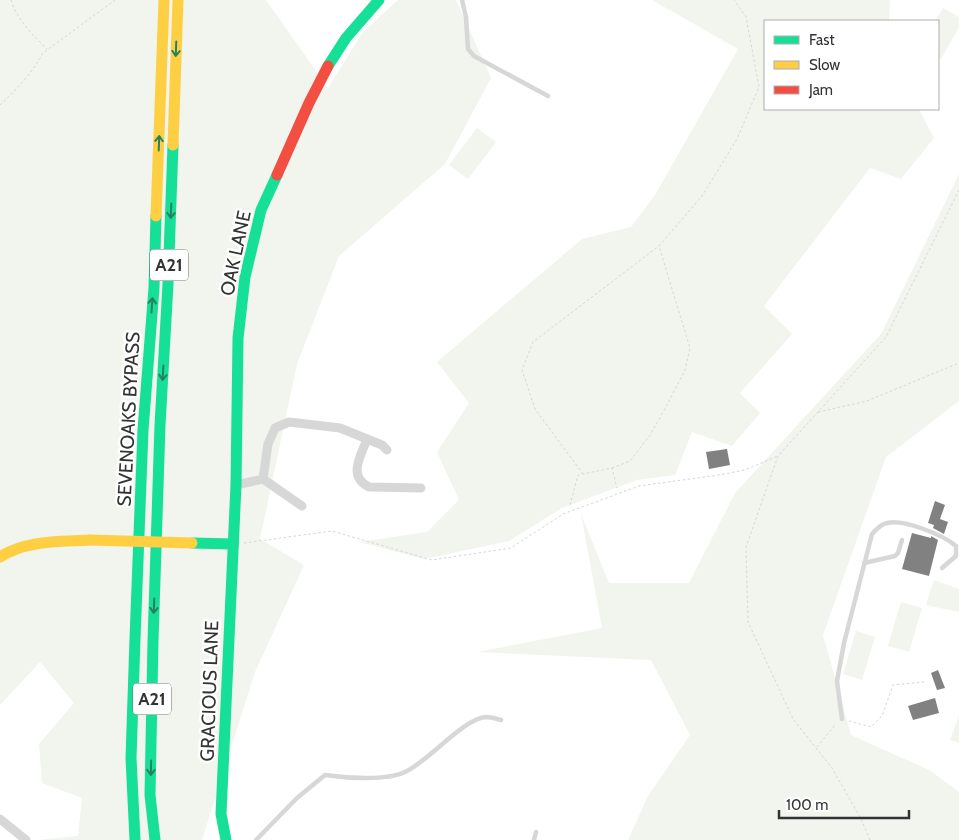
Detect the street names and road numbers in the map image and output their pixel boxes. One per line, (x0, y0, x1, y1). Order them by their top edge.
street label: OAK LANE (215, 209, 256, 298)
road number: A21 (150, 250, 188, 280)
street label: SEVENOAKS BYPASS (112, 331, 145, 507)
street label: GRACIOUS LANE (196, 620, 223, 762)
road number: A21 (133, 684, 171, 714)

